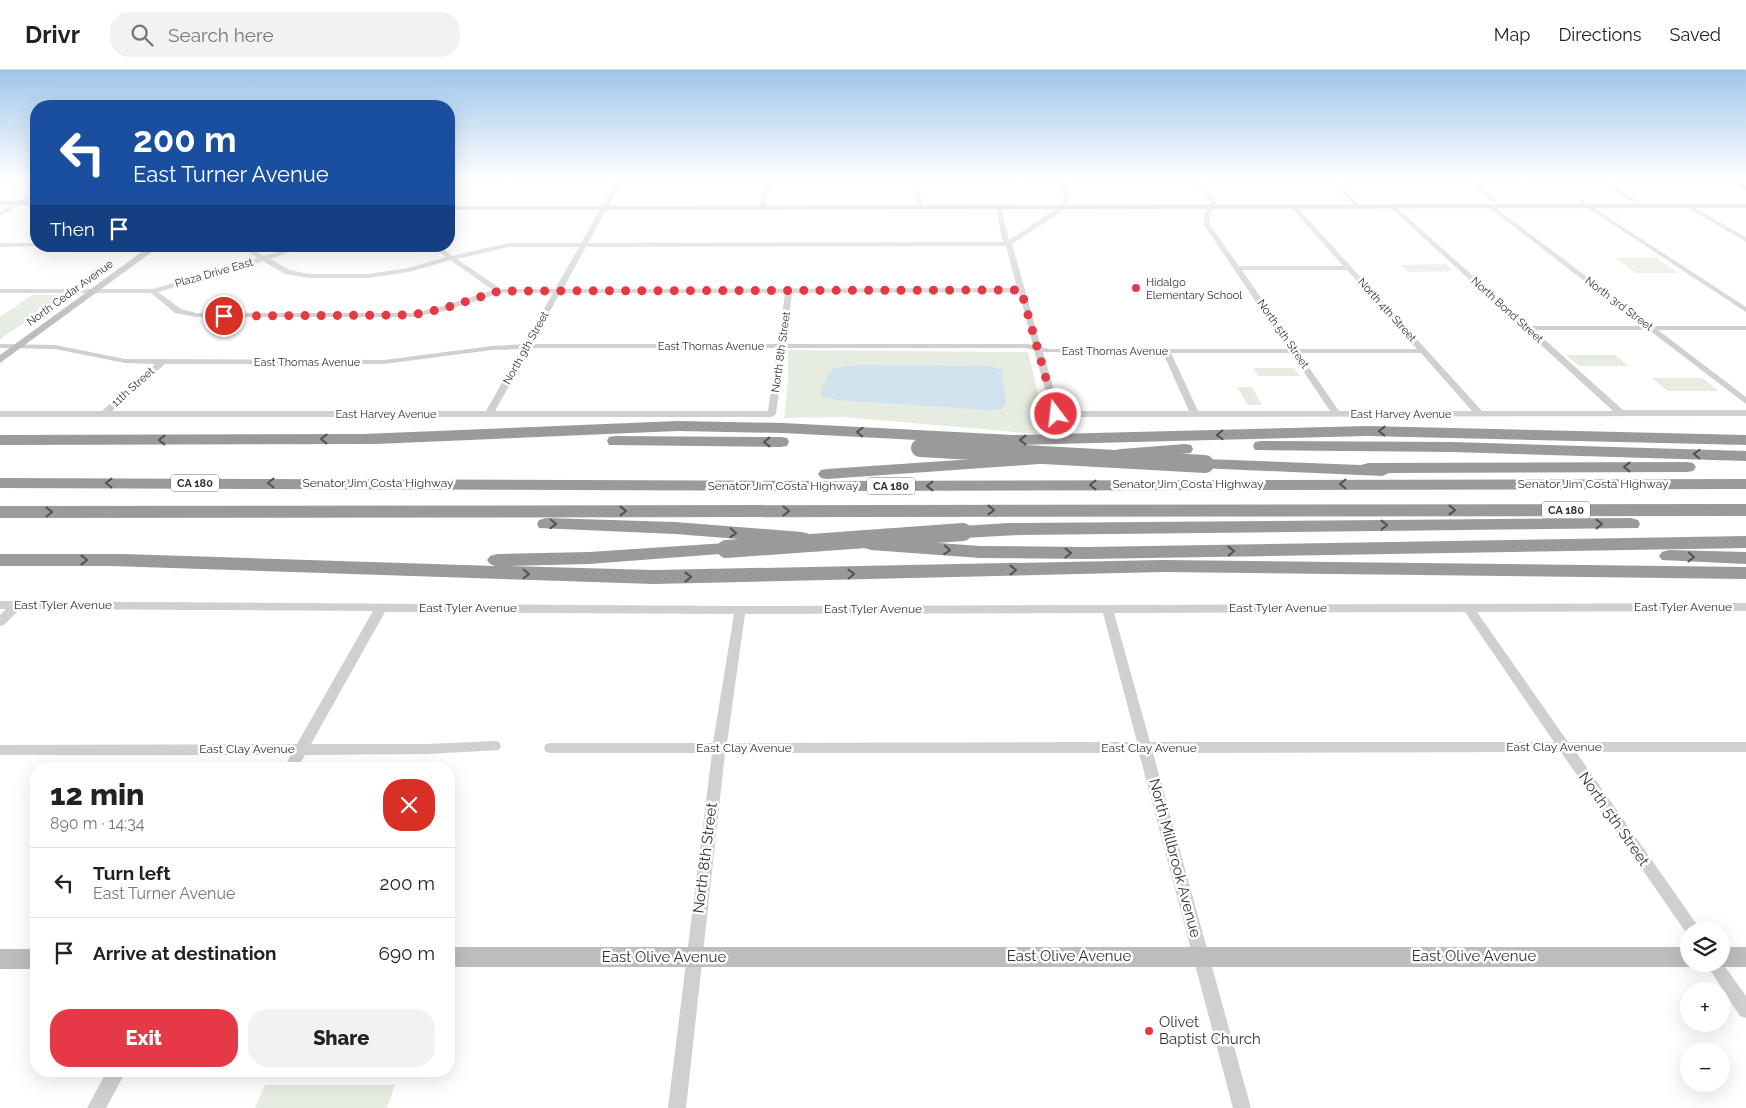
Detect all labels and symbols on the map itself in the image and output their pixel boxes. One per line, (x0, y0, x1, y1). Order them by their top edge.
street label: Plaza Drive East (173, 256, 255, 290)
street label: North Cedar Avenue (24, 257, 116, 329)
street label: North Bond Street (1468, 274, 1546, 346)
street label: North 3rd Street (1583, 274, 1656, 334)
place label: Hidalgo Elementary School (1146, 276, 1242, 302)
street label: North 4th Street (1355, 276, 1419, 345)
marker: Hidalgo Elementary School (1130, 282, 1142, 294)
pin (203, 295, 245, 337)
street label: North 5th Street (1254, 297, 1312, 371)
street label: North 9th Street (501, 309, 552, 387)
street label: North 8th Street (769, 310, 793, 393)
street label: East Thomas Avenue (658, 340, 765, 353)
street label: East Thomas Avenue (1062, 345, 1169, 358)
street label: East Thomas Avenue (254, 356, 361, 369)
street label: 11th Street (109, 364, 157, 410)
position arrow (1029, 387, 1081, 439)
street label: East Harvey Avenue (335, 408, 437, 421)
street label: East Harvey Avenue (1350, 408, 1452, 421)
one-way arrow (1378, 426, 1386, 436)
one-way arrow (856, 427, 864, 438)
one-way arrow (1216, 429, 1224, 440)
one-way arrow (320, 434, 328, 444)
one-way arrow (158, 435, 166, 445)
one-way arrow (1018, 435, 1026, 445)
one-way arrow (763, 436, 771, 447)
one-way arrow (1693, 449, 1701, 460)
one-way arrow (1623, 462, 1631, 472)
road number: CA 180 (171, 474, 219, 492)
street label: Senator Jim Costa Highway (303, 476, 454, 490)
street label: Senator Jim Costa Highway (1113, 477, 1264, 491)
street label: Senator Jim Costa Highway (1518, 477, 1669, 491)
one-way arrow (105, 478, 112, 488)
one-way arrow (267, 478, 275, 488)
road number: CA 180 (867, 478, 915, 494)
street label: Senator Jim Costa Highway (708, 479, 859, 493)
one-way arrow (1338, 479, 1346, 489)
one-way arrow (926, 480, 934, 491)
one-way arrow (1088, 480, 1096, 490)
road number: CA 180 (1542, 502, 1590, 518)
one-way arrow (988, 505, 995, 515)
one-way arrow (1449, 505, 1457, 515)
one-way arrow (620, 506, 627, 516)
one-way arrow (782, 506, 790, 516)
one-way arrow (45, 507, 53, 517)
one-way arrow (549, 519, 557, 530)
one-way arrow (1596, 519, 1603, 529)
one-way arrow (1380, 520, 1388, 530)
one-way arrow (729, 527, 737, 538)
one-way arrow (943, 544, 951, 555)
one-way arrow (1228, 546, 1235, 556)
one-way arrow (1065, 548, 1073, 558)
one-way arrow (1687, 551, 1695, 562)
one-way arrow (80, 555, 88, 565)
one-way arrow (1009, 565, 1017, 576)
one-way arrow (522, 568, 530, 579)
one-way arrow (847, 569, 855, 579)
one-way arrow (684, 572, 692, 582)
street label: East Tyler Avenue (14, 598, 112, 612)
street label: East Tyler Avenue (1634, 600, 1732, 614)
street label: East Tyler Avenue (419, 601, 517, 615)
street label: East Tyler Avenue (1229, 601, 1327, 615)
street label: East Tyler Avenue (824, 602, 922, 616)
street label: East Clay Avenue (1506, 740, 1602, 754)
street label: East Clay Avenue (696, 741, 792, 755)
street label: East Clay Avenue (1101, 741, 1197, 755)
street label: East Clay Avenue (199, 742, 295, 756)
street label: North 5th Street (1575, 769, 1653, 869)
street label: North Millbrook Avenue (1145, 777, 1205, 940)
street label: North 8th Street (689, 802, 721, 914)
street label: East Olive Avenue (1007, 947, 1131, 965)
street label: East Olive Avenue (1412, 947, 1536, 965)
street label: East Olive Avenue (602, 948, 726, 966)
place label: Olivet Baptist Church (1159, 1013, 1261, 1048)
marker: Olivet Baptist Church (1143, 1025, 1155, 1037)

